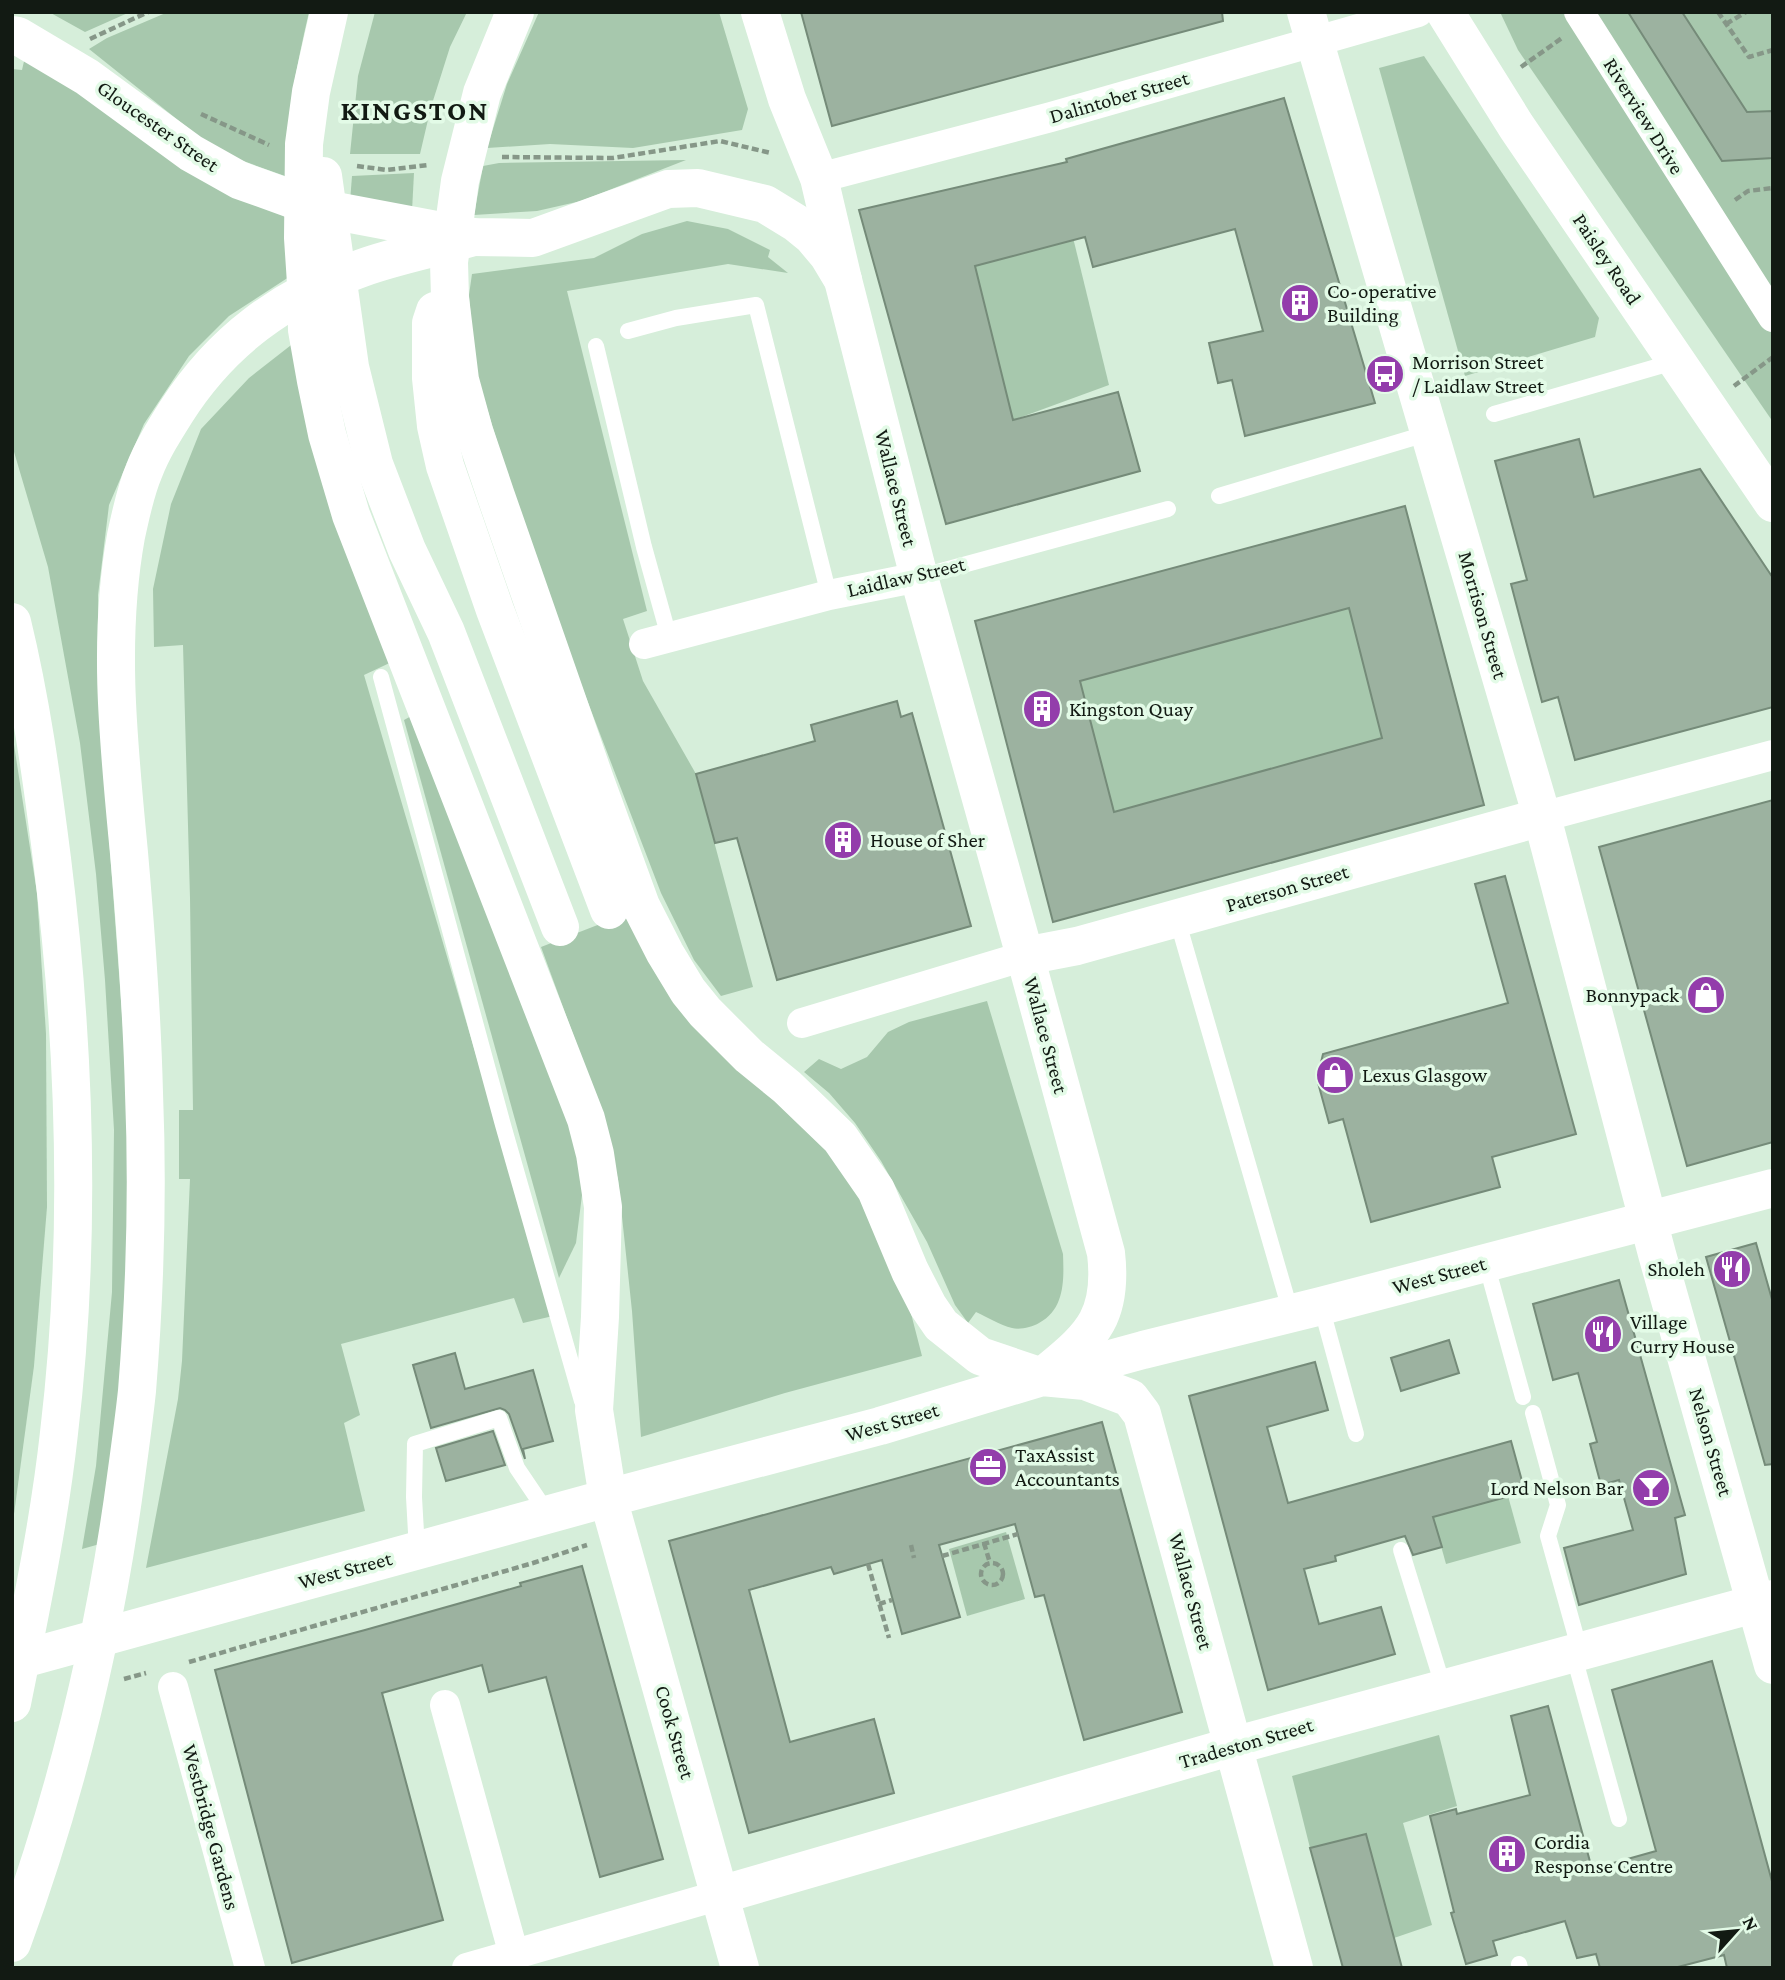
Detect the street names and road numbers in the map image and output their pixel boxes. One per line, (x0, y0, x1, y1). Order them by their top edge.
street label: Riverview Drive (1599, 53, 1689, 179)
street label: Dalintober Street (1047, 65, 1192, 128)
street label: Gloucester Street (93, 75, 224, 177)
street label: Paisley Road (1568, 209, 1646, 309)
street label: Wallace Street (870, 427, 922, 550)
street label: Morrison Street (1453, 549, 1513, 682)
street label: Laidlaw Street (845, 552, 968, 602)
street label: Paterson Street (1223, 859, 1352, 917)
street label: Wallace Street (1019, 974, 1073, 1097)
street label: West Street (1390, 1251, 1489, 1299)
street label: Nelson Street (1684, 1385, 1738, 1500)
street label: West Street (843, 1397, 942, 1447)
street label: Wallace Street (1164, 1530, 1218, 1653)
street label: West Street (296, 1546, 395, 1594)
street label: Cook Street (650, 1682, 700, 1783)
street label: Tradeston Street (1176, 1712, 1317, 1774)
street label: Westbridge Gardens (177, 1741, 245, 1913)

